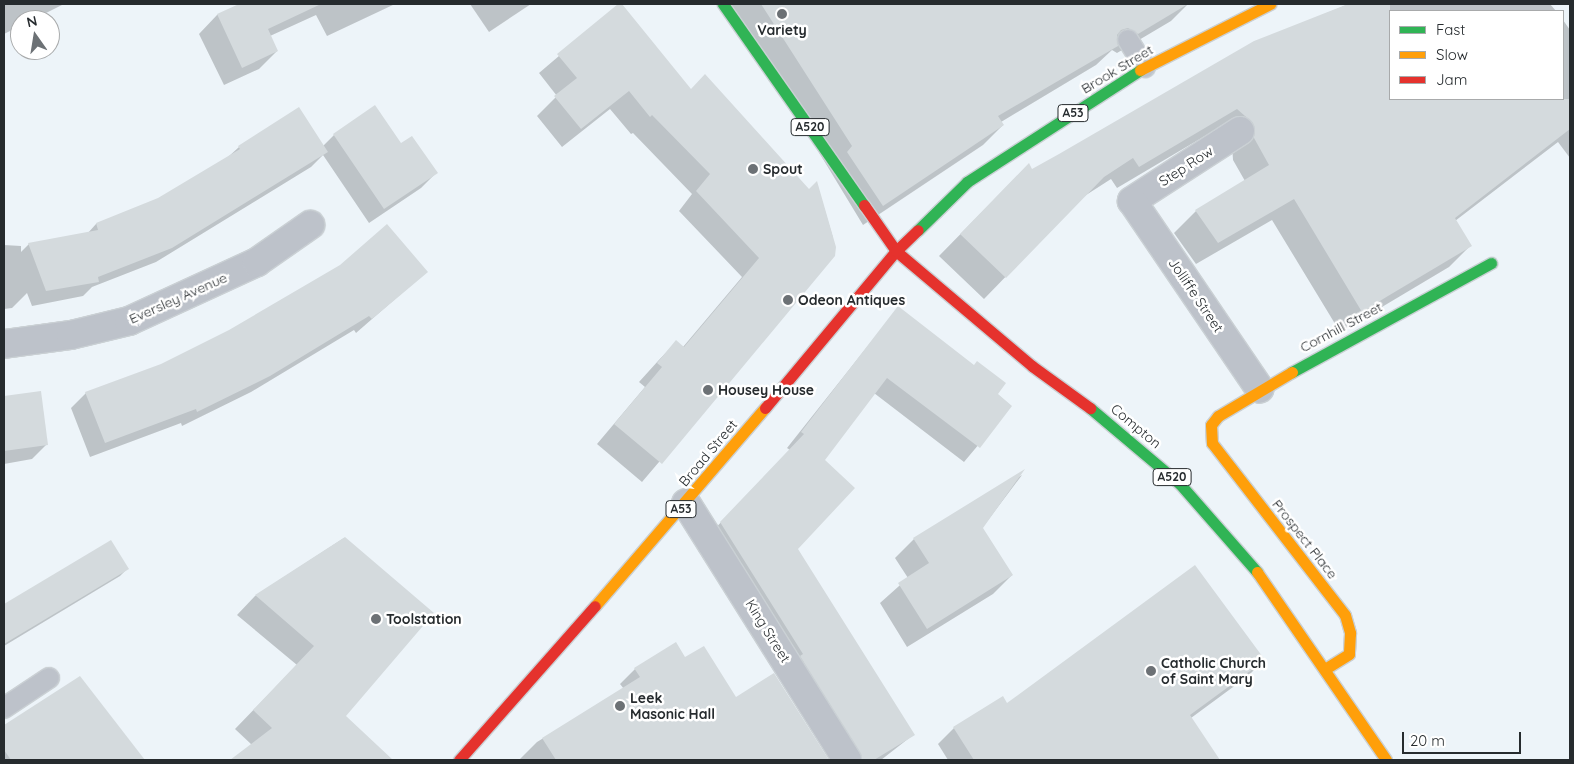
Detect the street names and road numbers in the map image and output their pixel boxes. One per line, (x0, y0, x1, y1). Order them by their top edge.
street label: Brook Street (1078, 41, 1156, 97)
road number: A53 (1057, 104, 1089, 122)
road number: A520 (790, 118, 830, 136)
street label: Step Row (1156, 142, 1216, 190)
street label: Jolliffe Street (1165, 255, 1227, 335)
street label: Eversley Avenue (126, 269, 230, 327)
street label: Cornhill Street (1297, 298, 1385, 356)
street label: Compton (1108, 400, 1164, 452)
street label: Broad Street (675, 416, 741, 490)
road number: A520 (1152, 468, 1192, 487)
street label: Prospect Place (1269, 496, 1341, 582)
road number: A53 (665, 499, 697, 518)
street label: King Street (742, 596, 794, 666)

